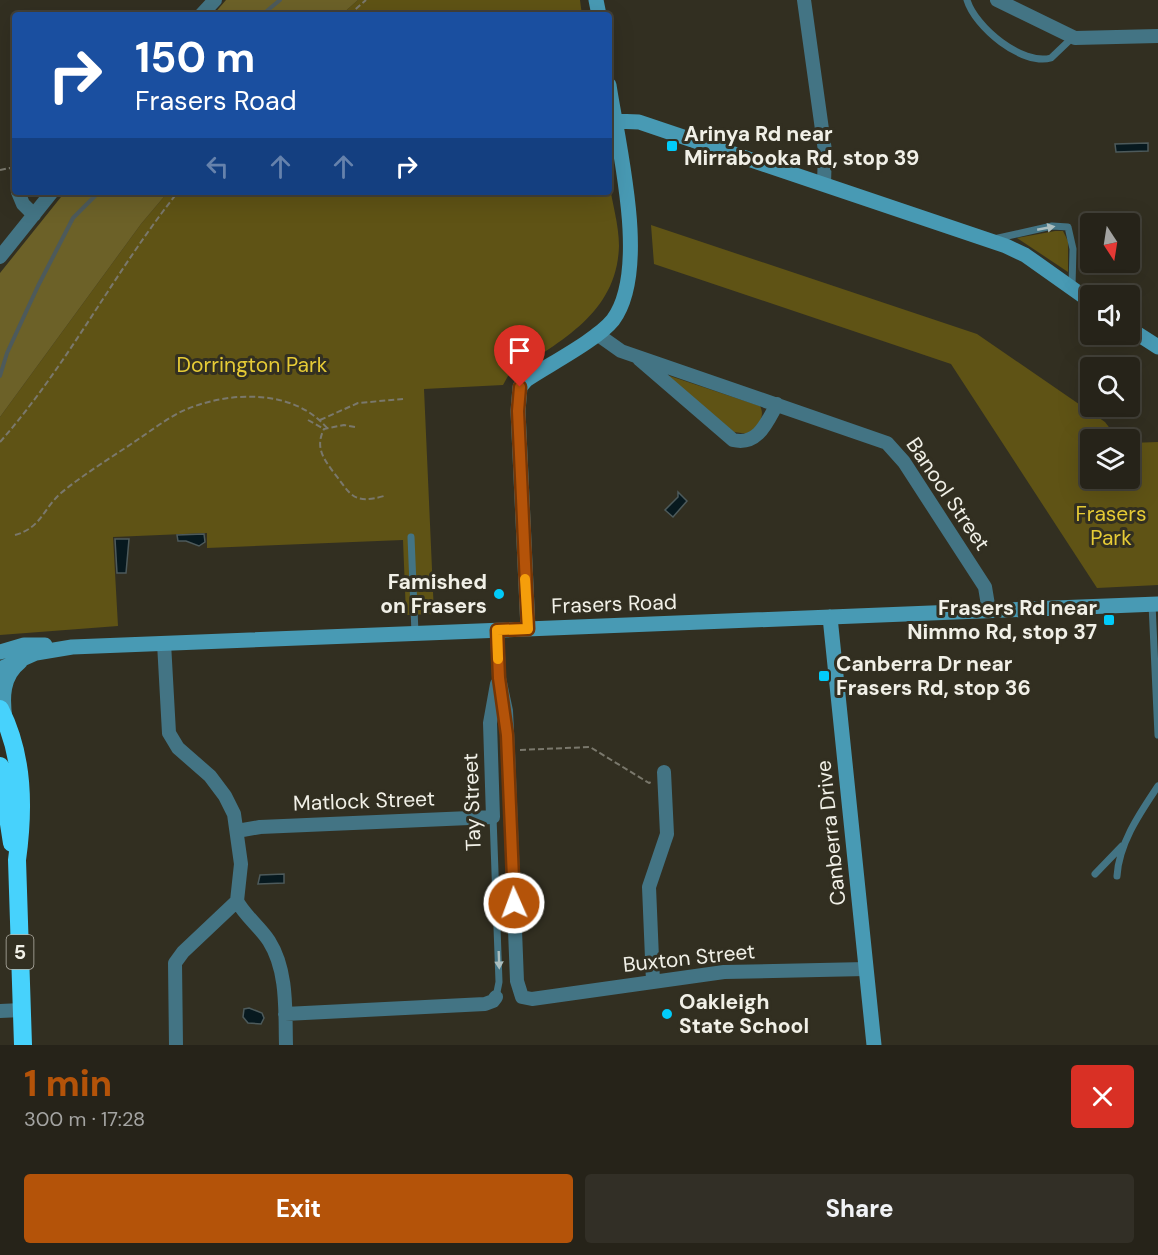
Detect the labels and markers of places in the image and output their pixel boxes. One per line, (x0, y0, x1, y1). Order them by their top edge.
place label: Arinya Rd near Mirrabooka Rd, stop 39 (684, 120, 919, 172)
marker: Arinya Rd near Mirrabooka Rd, stop 39 (665, 139, 679, 153)
pin (494, 325, 545, 387)
place label: Famished on Frasers (380, 568, 487, 620)
marker: Famished on Frasers (492, 587, 506, 601)
place label: Frasers Rd near Nimmo Rd, stop 37 (907, 594, 1097, 646)
marker: Frasers Rd near Nimmo Rd, stop 37 (1102, 613, 1116, 627)
place label: Canberra Dr near Frasers Rd, stop 36 (836, 650, 1031, 702)
marker: Canberra Dr near Frasers Rd, stop 36 (817, 669, 831, 683)
place label: Oakleigh State School (679, 988, 809, 1040)
marker: Oakleigh State School (660, 1007, 674, 1021)

